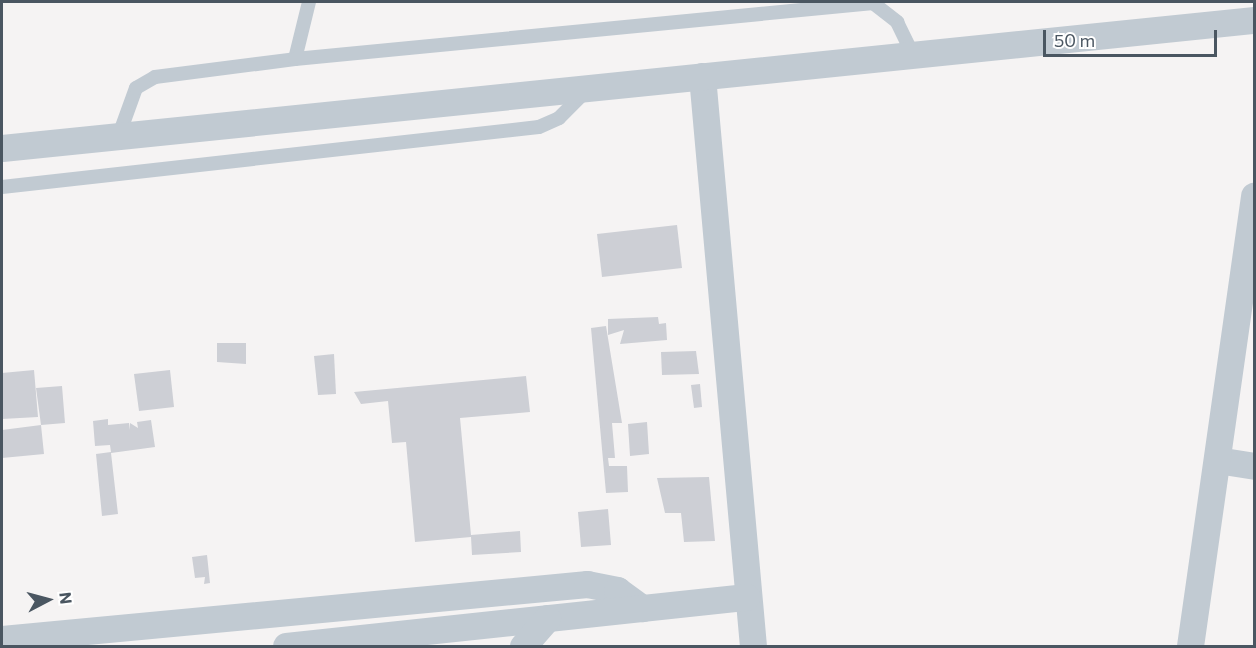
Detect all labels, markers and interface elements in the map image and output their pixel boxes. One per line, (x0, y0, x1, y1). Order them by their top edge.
scale bar (1046, 18, 1220, 56)
text: 50 m (1054, 29, 1095, 51)
north arrow (18, 570, 78, 630)
text: N (56, 591, 76, 605)

